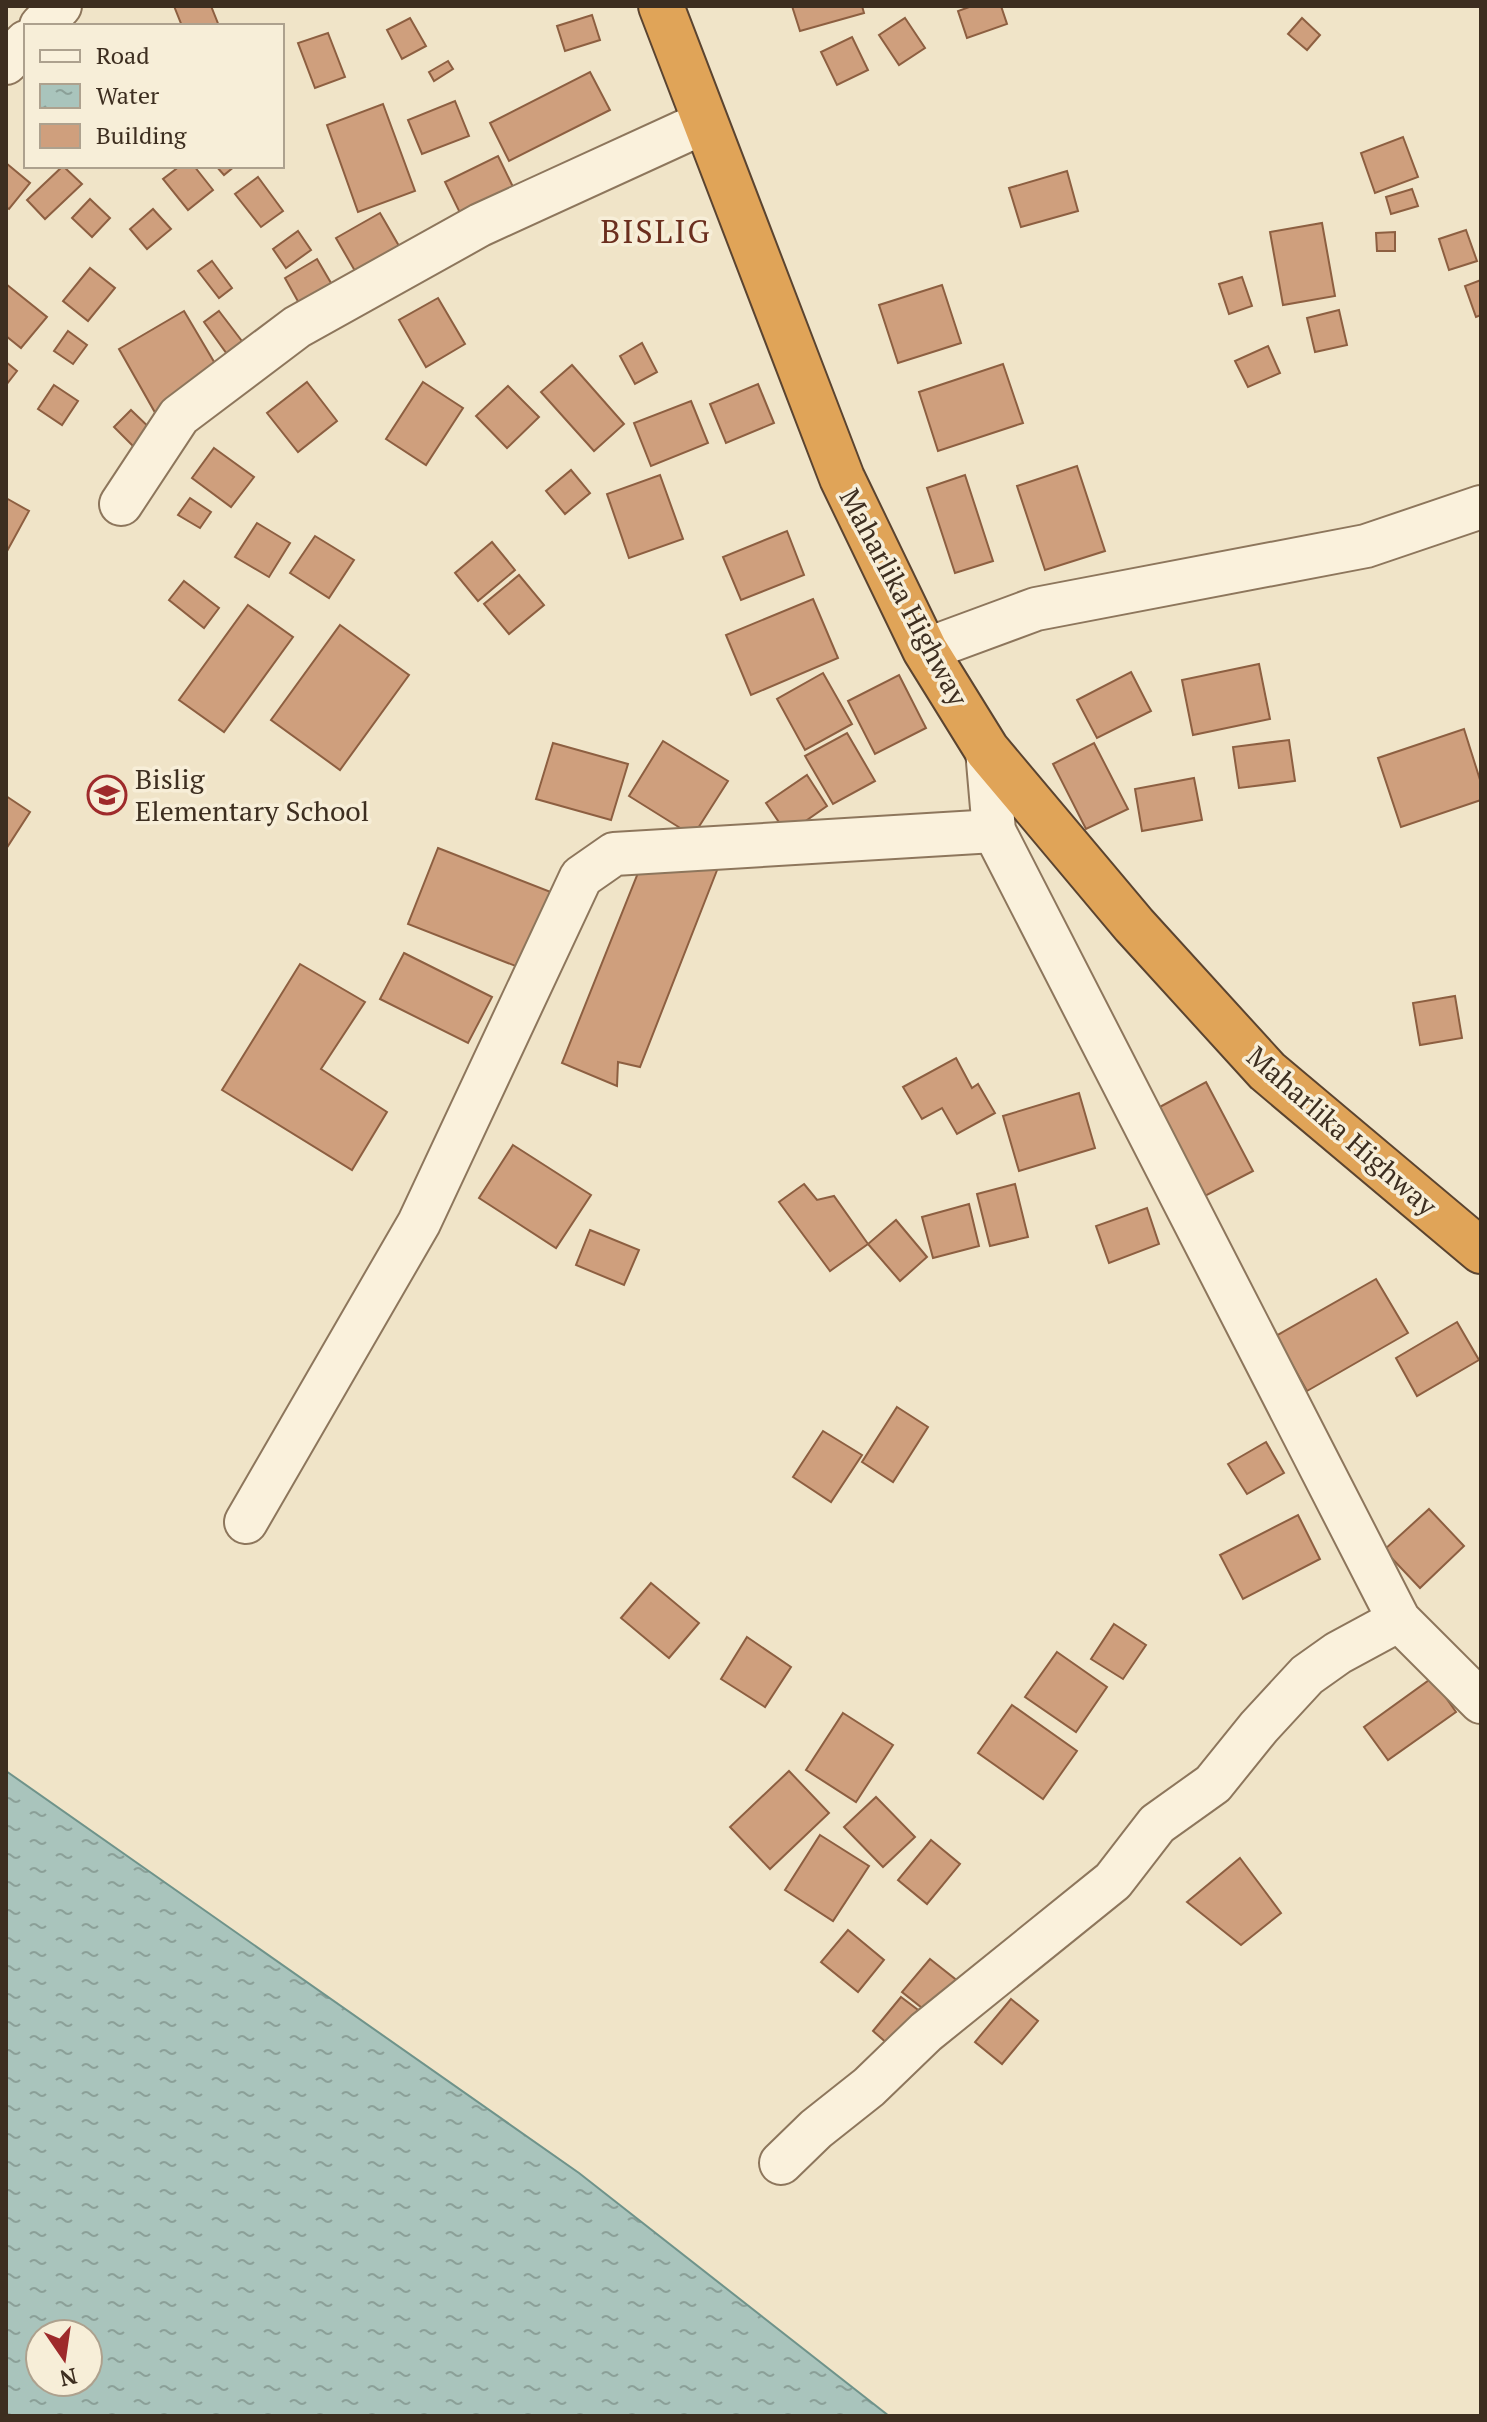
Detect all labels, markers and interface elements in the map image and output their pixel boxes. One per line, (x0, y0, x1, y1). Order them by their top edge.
legend (24, 24, 284, 168)
text: Road (96, 39, 150, 71)
text: Water (96, 79, 160, 111)
text: Building (96, 119, 187, 151)
district label: BISLIG (601, 210, 711, 252)
street label: Maharlika Highway (832, 482, 978, 712)
place label: Bislig Elementary School (135, 760, 369, 829)
school or university icon: Bislig Elementary School (86, 774, 128, 816)
street label: Maharlika Highway (1239, 1038, 1446, 1224)
north arrow (24, 2318, 104, 2398)
text: N (57, 2362, 80, 2394)

